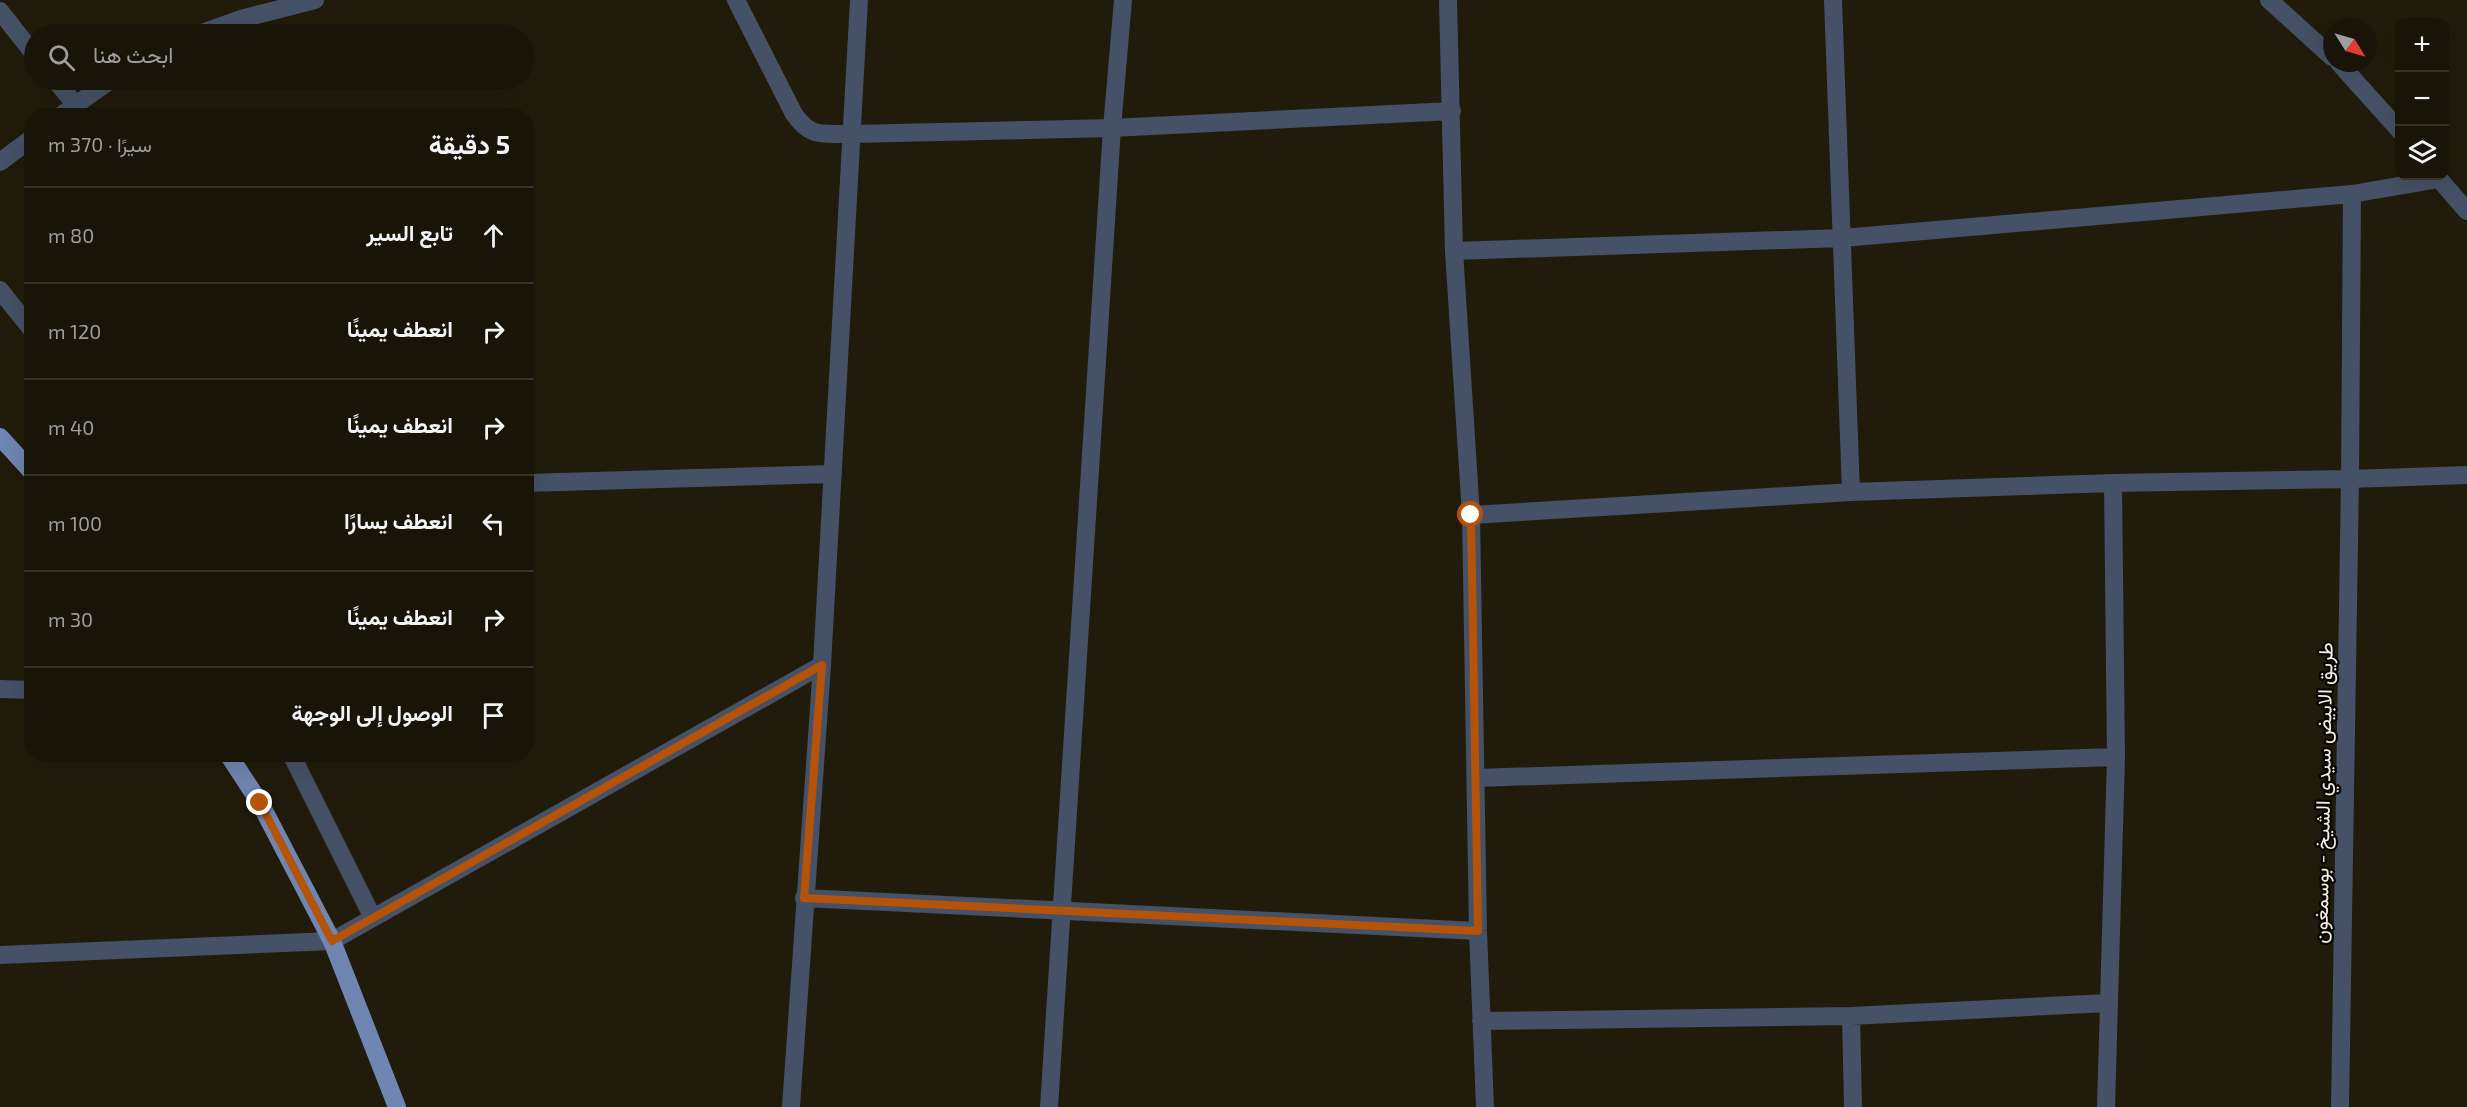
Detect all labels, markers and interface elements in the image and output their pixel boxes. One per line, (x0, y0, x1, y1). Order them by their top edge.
north arrow (2323, 18, 2377, 72)
map controls (2395, 18, 2449, 180)
button: + (2395, 18, 2449, 72)
search box (24, 24, 534, 90)
icon: search (45, 41, 78, 74)
text: ابحث هنا (93, 41, 173, 67)
button: − (2395, 72, 2449, 126)
button: layers (2395, 126, 2449, 180)
text: 5 دقيقة (429, 128, 510, 159)
text: سيرًا · 370 m (48, 132, 152, 156)
text: تابع السير (366, 219, 453, 245)
icon: ahead (477, 219, 510, 252)
text: 80 m (48, 223, 94, 247)
text: انعطف يمينًا (347, 315, 453, 341)
icon: right (477, 315, 510, 348)
text: 120 m (48, 319, 101, 343)
text: انعطف يمينًا (347, 411, 453, 437)
icon: right (477, 411, 510, 444)
text: 40 m (48, 415, 94, 439)
route start (1457, 501, 1483, 527)
text: انعطف يسارًا (344, 507, 453, 533)
icon: left (477, 507, 510, 540)
text: 100 m (48, 511, 102, 535)
text: انعطف يمينًا (347, 603, 453, 629)
icon: right (477, 603, 510, 636)
text: 30 m (48, 607, 93, 631)
street label: طريق الابيض سيدي الشيخ - بوسمغون (2307, 642, 2343, 944)
text: الوصول إلى الوجهة (291, 699, 453, 725)
icon: arrive (477, 699, 510, 732)
route end (246, 789, 272, 815)

